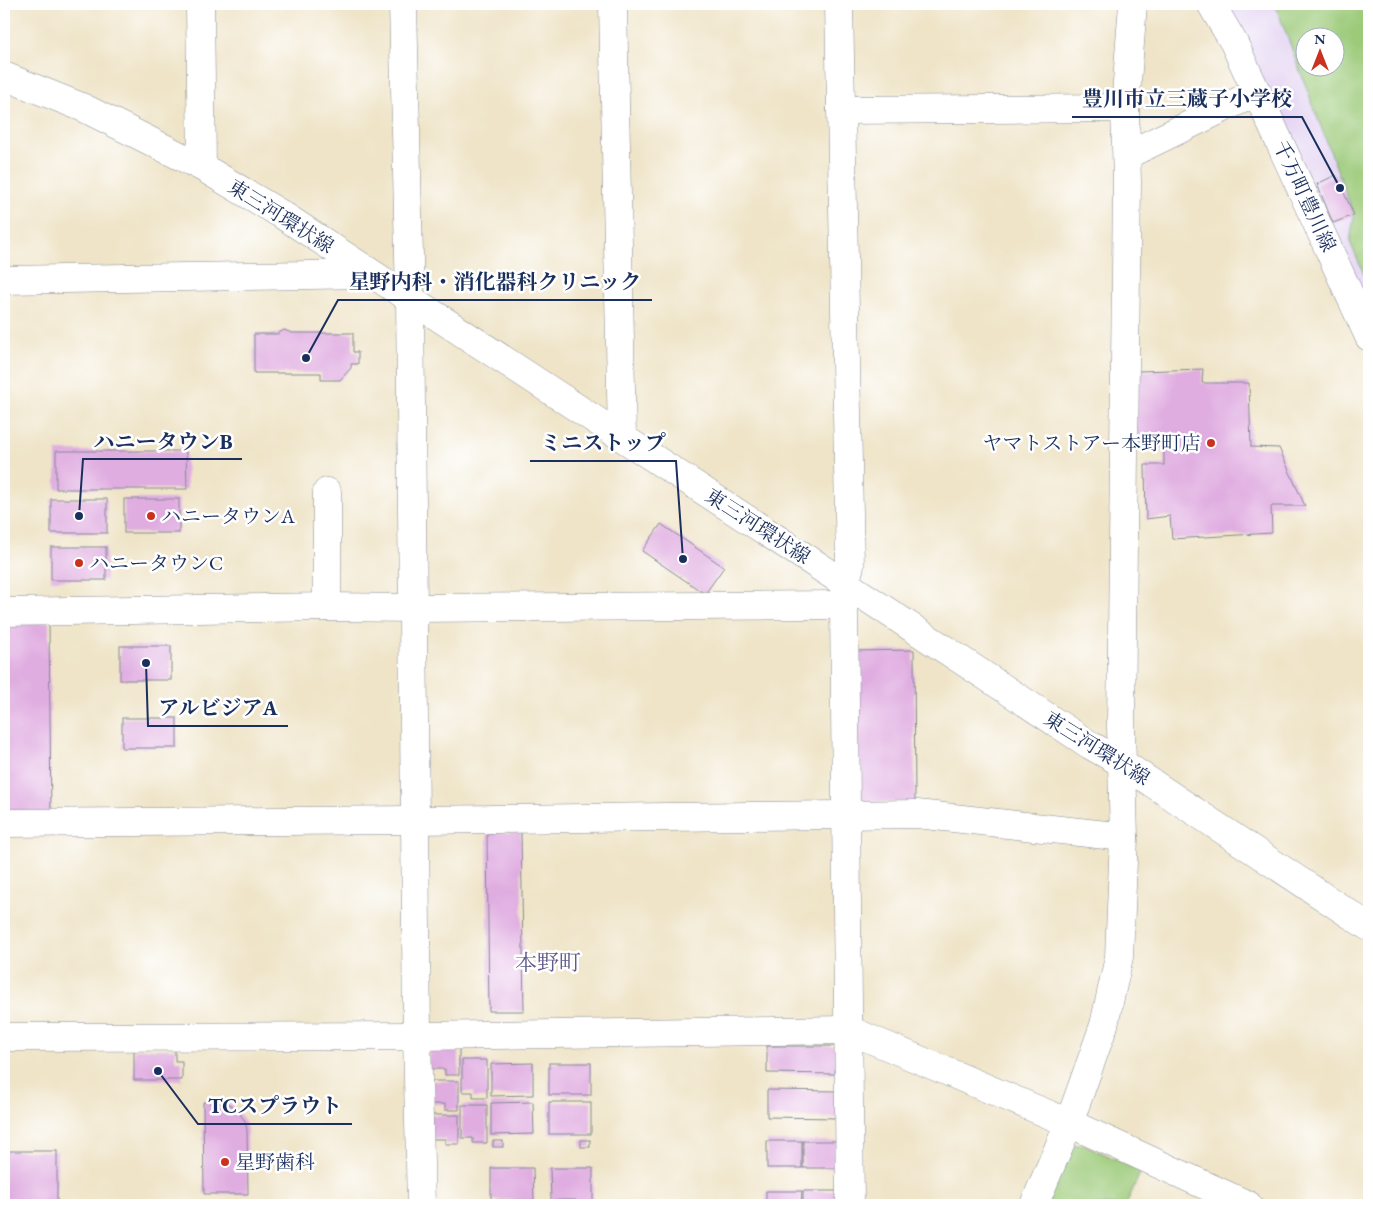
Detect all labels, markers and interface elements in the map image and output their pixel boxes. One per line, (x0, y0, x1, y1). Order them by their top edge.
north arrow (1296, 28, 1346, 78)
text: N (1314, 30, 1326, 48)
callout: 豊川市立三蔵子小学校 (1072, 81, 1302, 117)
text: 豊川市立三蔵子小学校 (1082, 85, 1292, 112)
street label: 千万町豊川線 (1268, 136, 1342, 256)
street label: 東三河環状線 (223, 173, 339, 259)
callout: 星野内科・消化器科クリニック (338, 264, 652, 300)
text: 星野内科・消化器科クリニック (349, 268, 641, 295)
callout: ハニータウンB (83, 423, 242, 459)
callout: ミニストップ (530, 425, 676, 461)
text: ハニータウンB (93, 428, 233, 455)
text: ミニストップ (540, 429, 666, 456)
place label: ヤマトストアー本野町店 (982, 430, 1201, 456)
marker: ヤマトストアー本野町店 (1205, 437, 1217, 449)
street label: 東三河環状線 (701, 482, 815, 570)
place label: ハニータウンA (161, 503, 295, 529)
marker: ハニータウンA (145, 510, 157, 522)
place label: ハニータウンC (89, 550, 223, 576)
marker: ハニータウンC (73, 557, 85, 569)
callout: アルビジアA (148, 690, 288, 726)
text: アルビジアA (158, 694, 279, 721)
street label: 東三河環状線 (1039, 705, 1155, 791)
district label: 本野町 (515, 948, 581, 977)
callout: TCスプラウト (198, 1088, 352, 1124)
text: TCスプラウト (208, 1092, 342, 1119)
place label: 星野歯科 (235, 1149, 315, 1175)
marker: 星野歯科 (219, 1156, 231, 1168)

